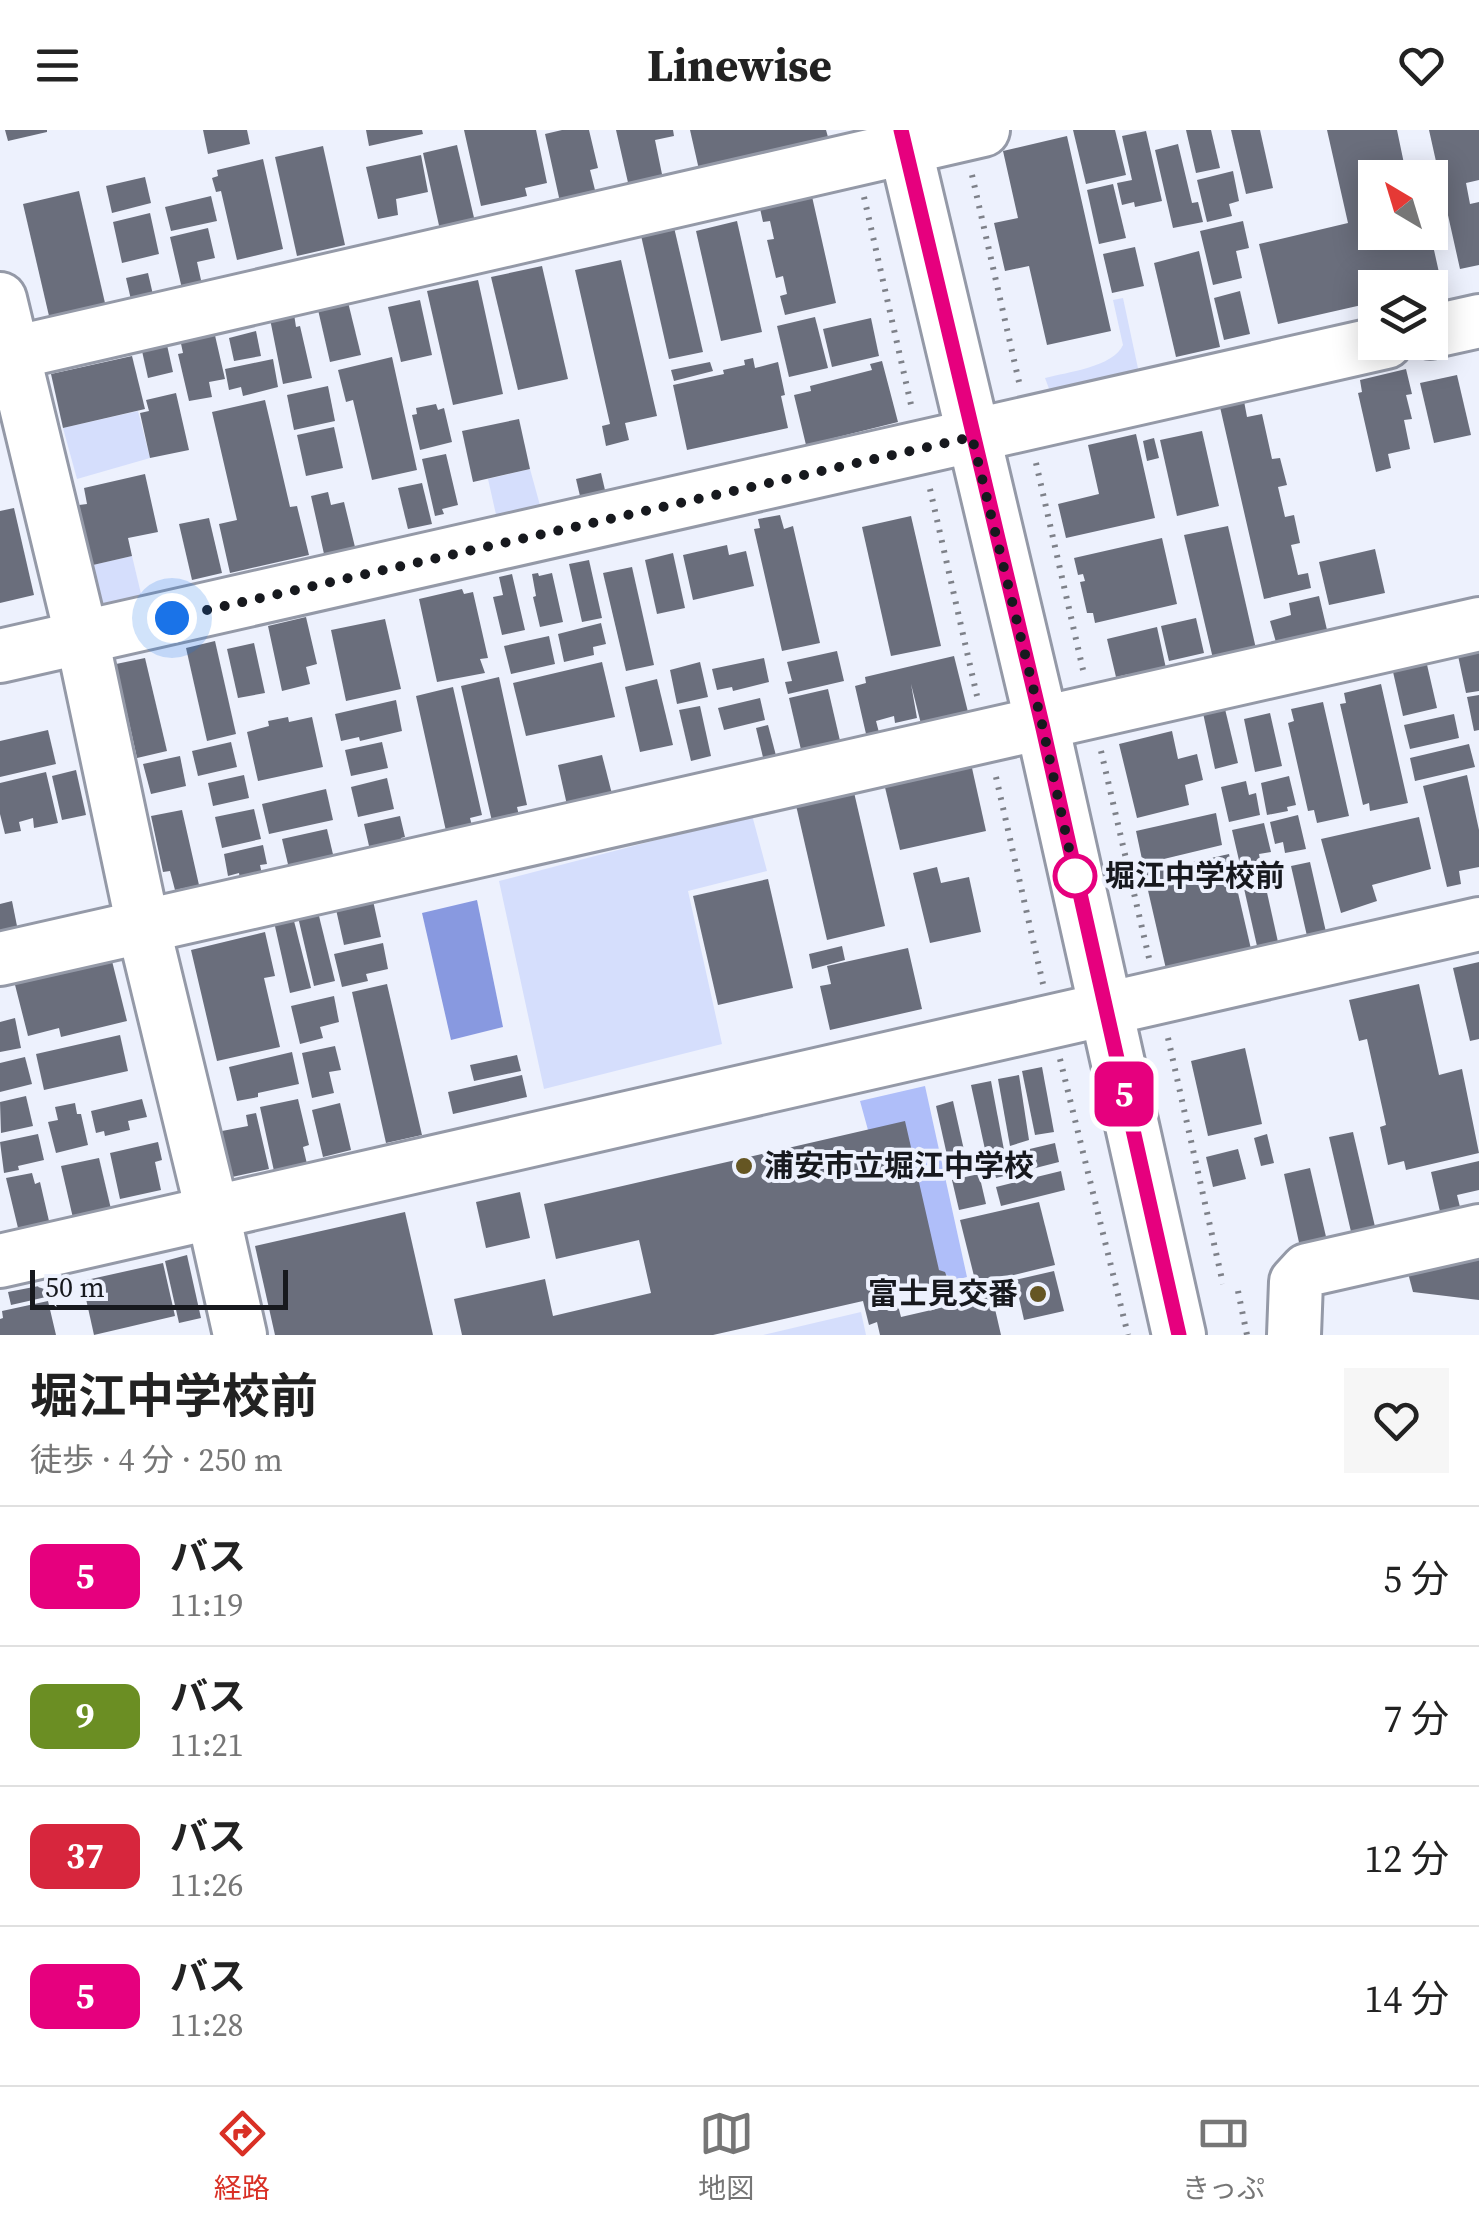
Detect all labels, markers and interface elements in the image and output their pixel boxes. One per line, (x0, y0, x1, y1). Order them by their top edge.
text: Linewise (647, 34, 832, 96)
icon: menu (30, 38, 85, 93)
icon: heart (1394, 38, 1449, 93)
north arrow (1358, 160, 1448, 250)
map controls (1358, 160, 1448, 360)
button: layers (1358, 270, 1448, 360)
your location (147, 593, 197, 643)
marker: 堀江中学校前 (1054, 855, 1096, 897)
place label: 堀江中学校前 (1105, 855, 1285, 896)
line badge: 5 (1092, 1062, 1156, 1126)
text: 5 (1115, 1070, 1133, 1118)
place label: 浦安市立堀江中学校 (764, 1145, 1034, 1186)
marker: 浦安市立堀江中学校 (733, 1155, 755, 1177)
scale bar (30, 1265, 288, 1310)
text: 50 m (45, 1268, 105, 1306)
place label: 富士見交番 (868, 1273, 1018, 1314)
marker: 富士見交番 (1027, 1283, 1049, 1305)
text: 堀江中学校前 (30, 1363, 318, 1429)
button: heart (1344, 1368, 1449, 1473)
text: 徒歩 · 4 分 · 250 m (30, 1438, 283, 1482)
text: バス (170, 1531, 246, 1583)
text: 5 (76, 1552, 94, 1600)
text: 5 分 (1383, 1553, 1449, 1605)
text: 11:19 (170, 1583, 244, 1627)
text: バス (170, 1671, 246, 1723)
text: 9 (76, 1692, 94, 1740)
text: 7 分 (1383, 1693, 1449, 1745)
text: 11:21 (170, 1723, 244, 1767)
text: バス (170, 1811, 246, 1863)
text: 37 (66, 1832, 104, 1880)
text: 12 分 (1364, 1833, 1449, 1885)
text: 11:26 (170, 1863, 244, 1907)
text: バス (170, 1951, 246, 2003)
text: 5 (76, 1972, 94, 2020)
text: 14 分 (1364, 1973, 1449, 2025)
text: 11:28 (170, 2003, 244, 2047)
tab: 経路 (214, 2106, 270, 2207)
tab: 地図 (698, 2106, 754, 2207)
tab: きっぷ (1182, 2106, 1265, 2207)

